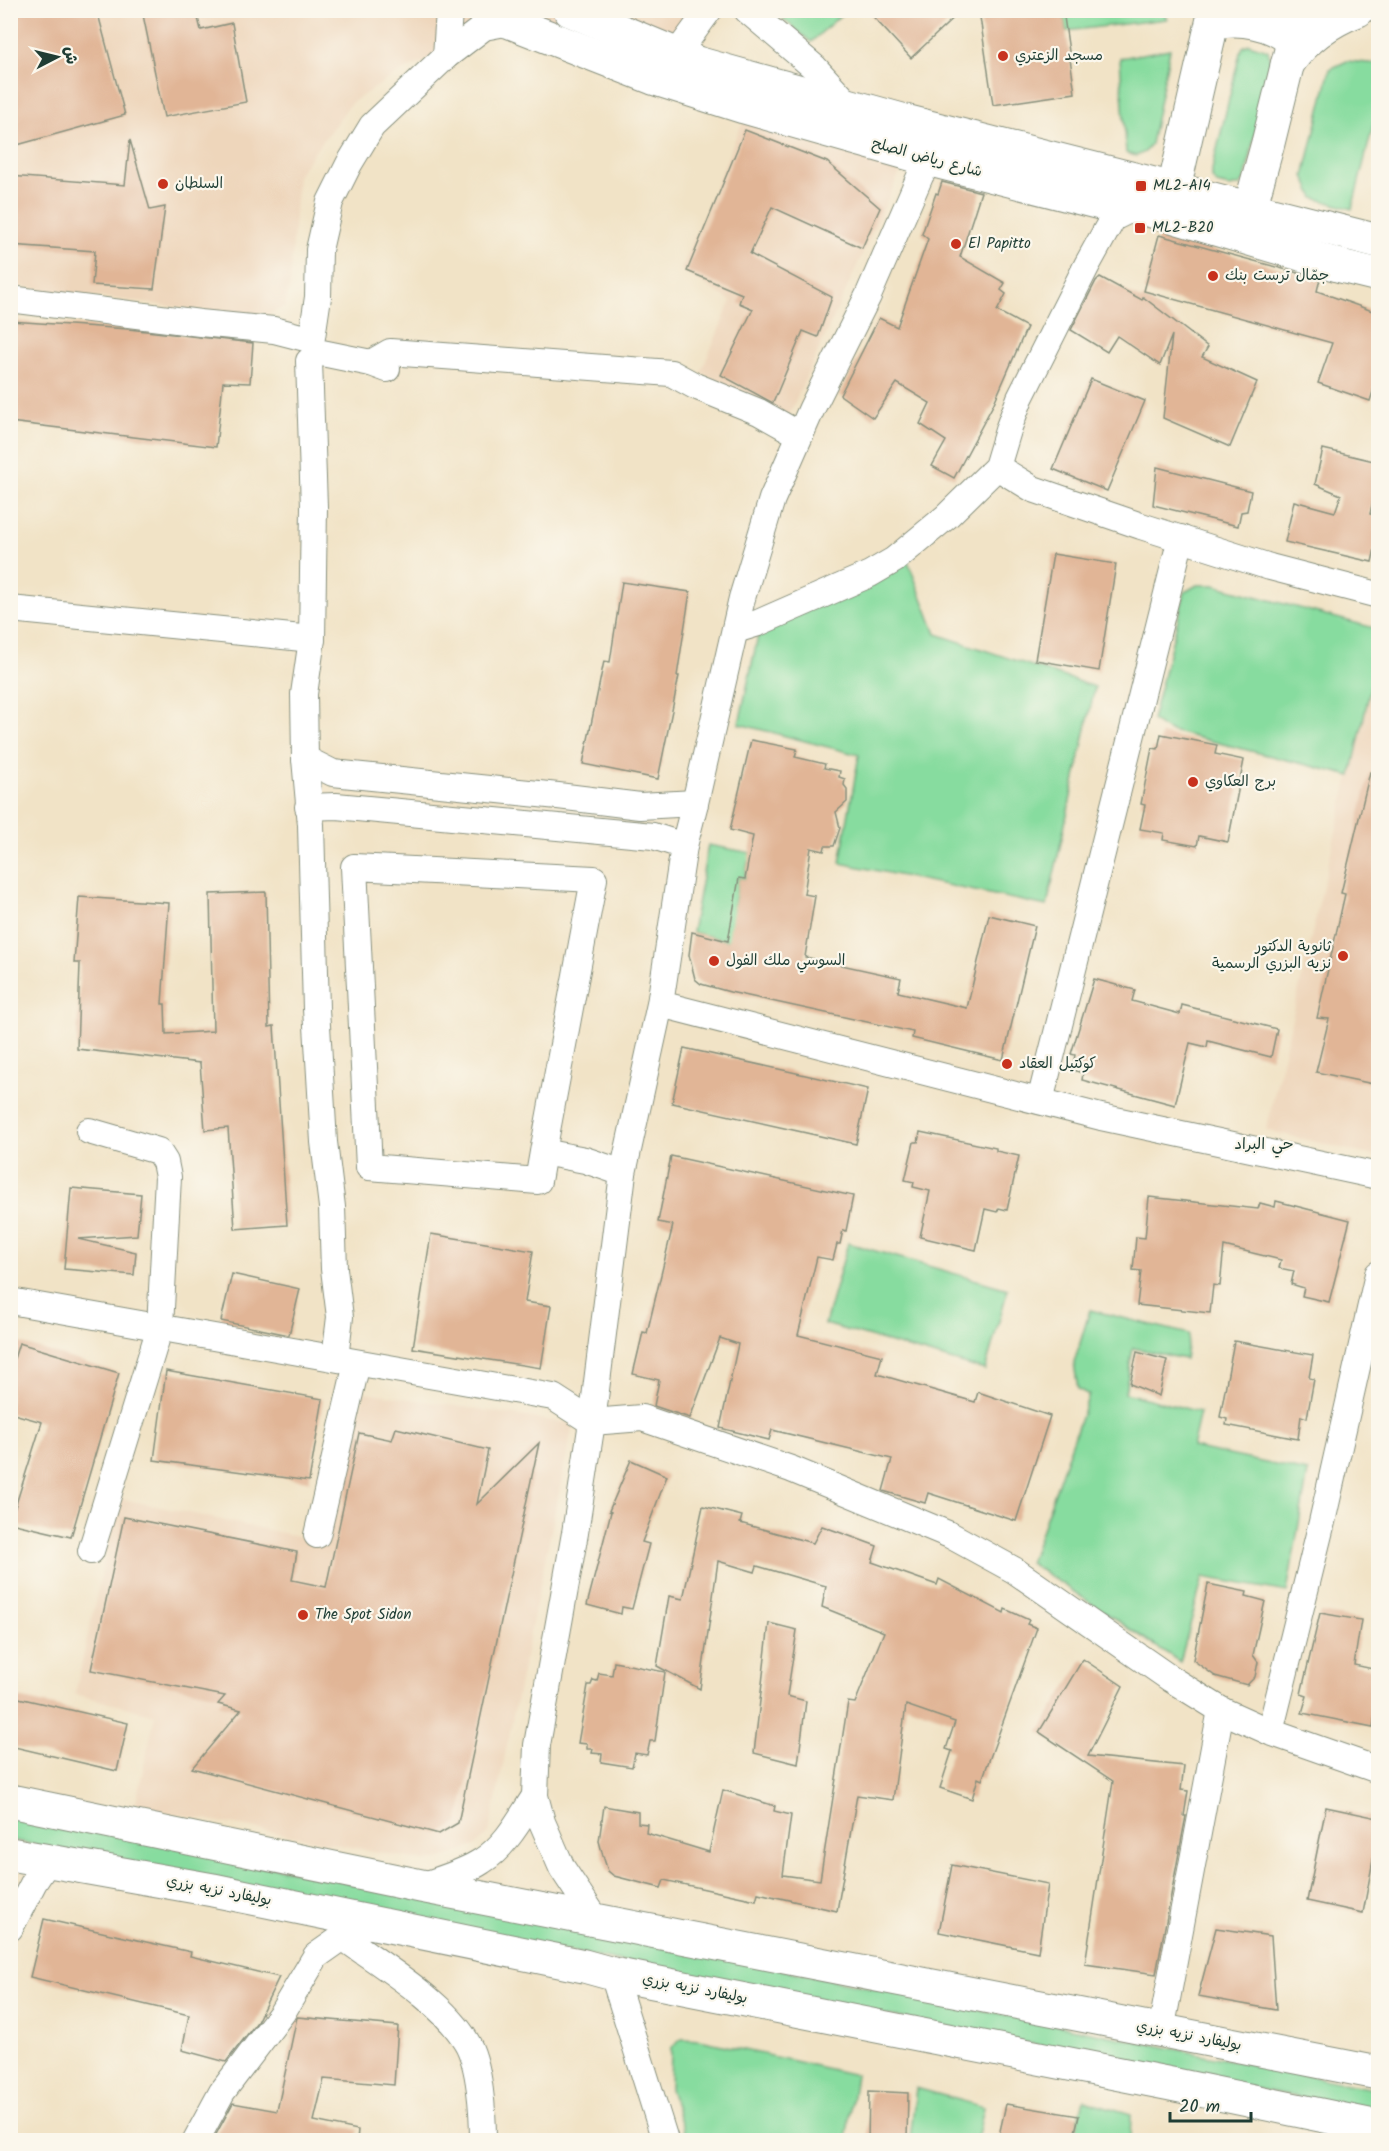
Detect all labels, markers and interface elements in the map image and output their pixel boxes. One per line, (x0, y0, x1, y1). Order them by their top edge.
north arrow (27, 27, 87, 87)
place label: مسجد الزعتري (1015, 44, 1103, 68)
text: ش (57, 45, 84, 66)
marker: مسجد الزعتري (996, 49, 1010, 63)
street label: شارع رياض الصلح (869, 132, 985, 184)
place label: السلطان (175, 172, 223, 196)
place label: ML2-A14 (1153, 174, 1211, 198)
marker: السلطان (156, 177, 170, 191)
marker: ML2-A14 (1134, 179, 1148, 193)
place label: ML2-B20 (1152, 216, 1214, 240)
marker: ML2-B20 (1133, 221, 1147, 235)
place label: El Papitto (968, 232, 1031, 256)
marker: El Papitto (949, 237, 963, 251)
place label: جمّال ترست بنك (1225, 264, 1329, 288)
marker: جمّال ترست بنك (1206, 269, 1220, 283)
place label: برج العكاوي (1205, 770, 1276, 794)
marker: برج العكاوي (1186, 775, 1200, 789)
place label: ثانوية الدكتور نزيه البزري الرسمية (1212, 935, 1332, 976)
place label: السوسي ملك الفول (726, 949, 845, 973)
marker: ثانوية الدكتور نزيه البزري الرسمية (1336, 949, 1350, 963)
marker: السوسي ملك الفول (707, 954, 721, 968)
place label: كوكتيل العقاد (1019, 1052, 1096, 1076)
marker: كوكتيل العقاد (1000, 1057, 1014, 1071)
district label: حي البراد (1234, 1132, 1294, 1158)
place label: The Spot Sidon (315, 1603, 411, 1627)
marker: The Spot Sidon (296, 1608, 310, 1622)
street label: بوليفارد نزيه بزري (164, 1869, 274, 1913)
street label: بوليفارد نزيه بزري (640, 1967, 750, 2011)
street label: بوليفارد نزيه بزري (1134, 2014, 1244, 2058)
scale bar (1170, 2085, 1251, 2123)
text: 20 m (1179, 2093, 1220, 2122)

